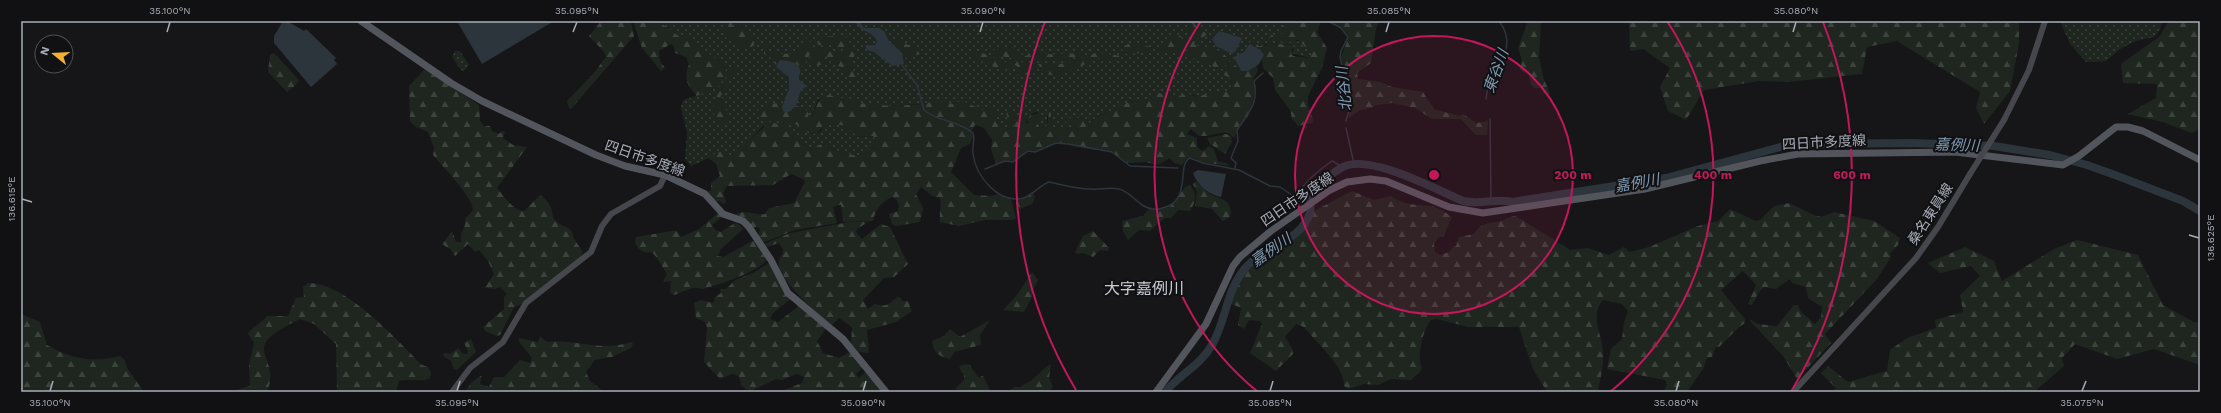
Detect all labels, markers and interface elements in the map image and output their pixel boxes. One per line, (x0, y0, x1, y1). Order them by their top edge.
text: 35.100°N (149, 5, 191, 16)
text: 35.095°N (555, 5, 599, 16)
text: 35.090°N (961, 5, 1005, 16)
text: 35.085°N (1367, 5, 1411, 16)
text: 35.080°N (1774, 5, 1818, 16)
north arrow (34, 34, 74, 74)
text: N (38, 45, 52, 57)
water label: 東谷川 (1480, 45, 1513, 95)
water label: 北谷川 (1332, 64, 1355, 112)
street label: 四日市多度線 (1782, 132, 1866, 152)
water label: 嘉例川 (1934, 135, 1982, 155)
street label: 四日市多度線 (603, 137, 687, 179)
centre of rings (1427, 168, 1441, 182)
text: 200 m (1554, 168, 1592, 182)
text: 400 m (1694, 168, 1732, 182)
text: 600 m (1833, 168, 1871, 182)
street label: 四日市多度線 (1258, 169, 1336, 229)
water label: 嘉例川 (1613, 170, 1663, 196)
text: 136.615°E (6, 176, 17, 222)
street label: 桑名東員線 (1904, 180, 1956, 248)
text: 136.625°E (2205, 214, 2216, 262)
water label: 嘉例川 (1247, 229, 1296, 270)
district label: 大字嘉例川 (1104, 279, 1184, 298)
text: 35.100°N (29, 397, 71, 408)
text: 35.095°N (435, 397, 479, 408)
text: 35.090°N (841, 397, 885, 408)
text: 35.085°N (1248, 397, 1292, 408)
text: 35.080°N (1654, 397, 1698, 408)
text: 35.075°N (2060, 397, 2104, 408)

